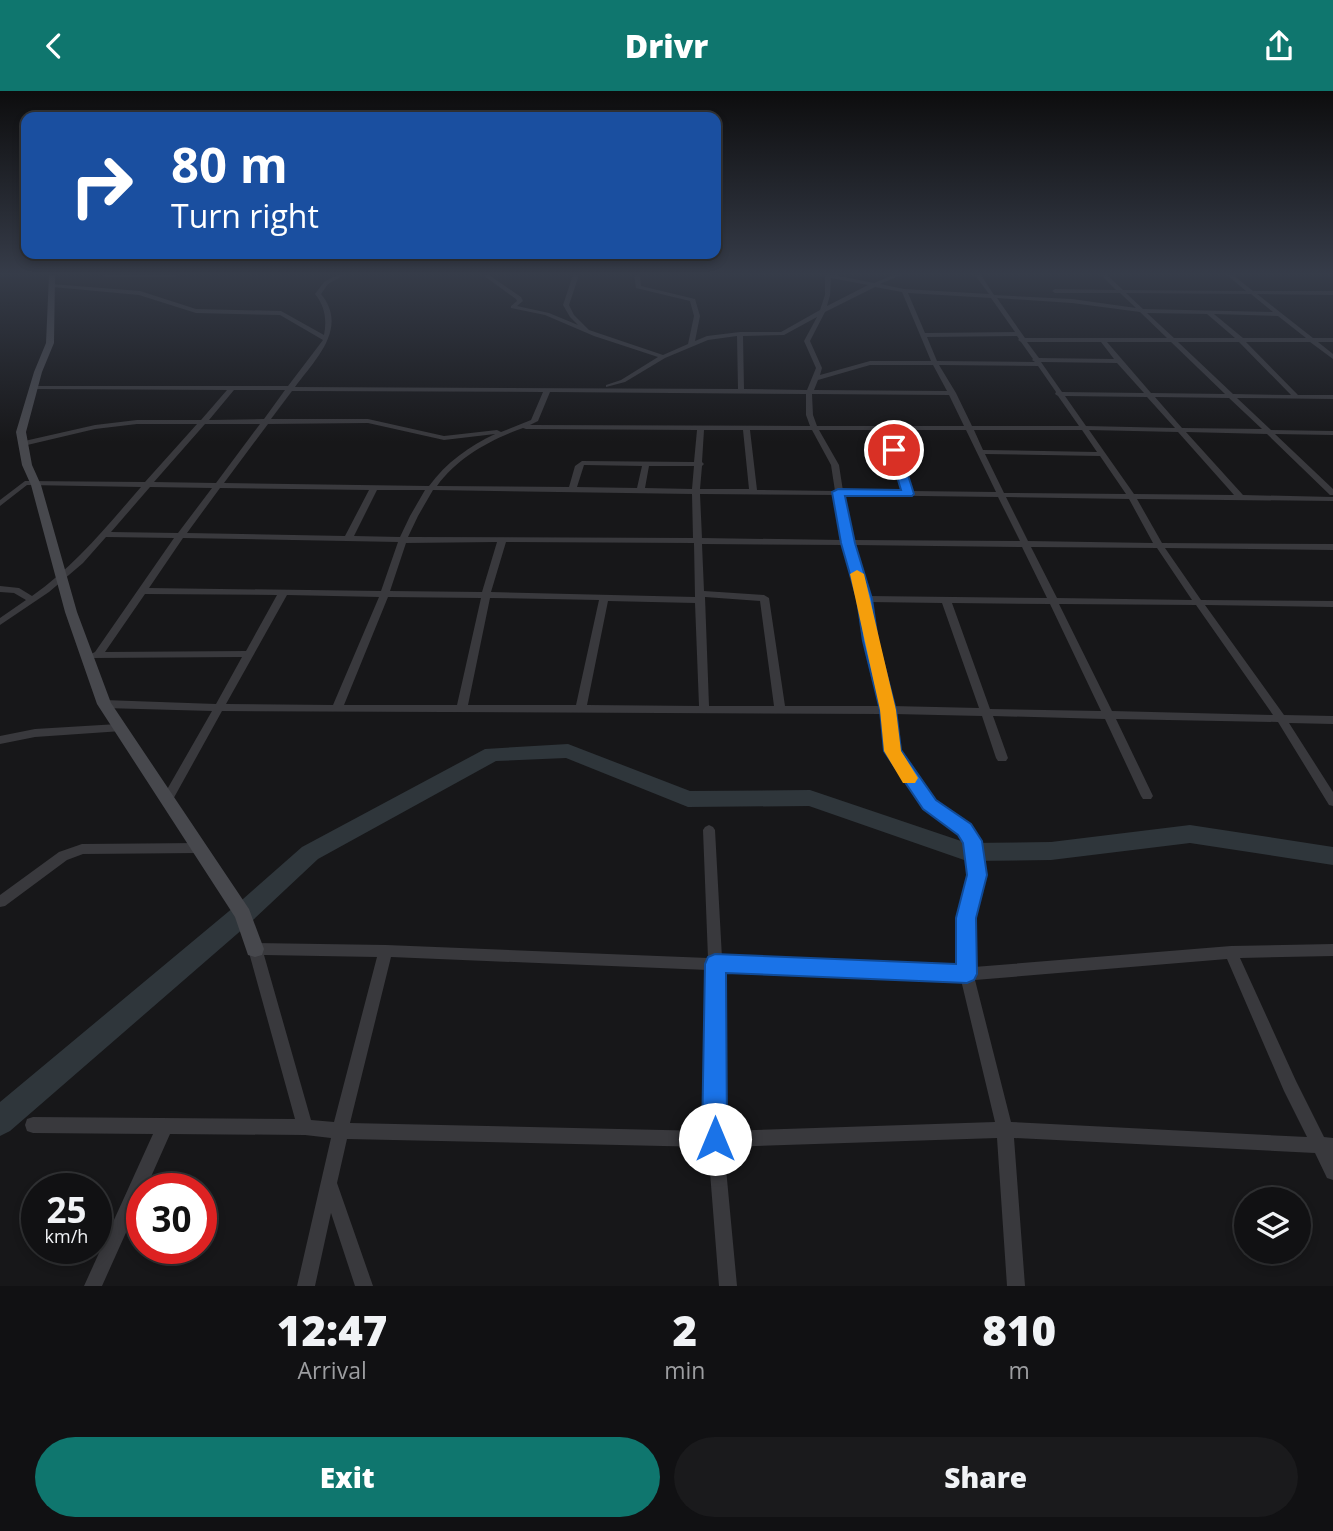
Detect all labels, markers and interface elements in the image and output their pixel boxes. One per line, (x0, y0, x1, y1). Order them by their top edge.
text: Drivr (625, 24, 708, 67)
icon: back (35, 27, 73, 65)
icon: share (1260, 27, 1298, 65)
text: 80 m (171, 131, 288, 197)
icon: right (56, 140, 147, 231)
text: Turn right (171, 194, 319, 237)
pin (864, 420, 924, 480)
icon: arrive (875, 431, 913, 469)
position arrow (678, 1102, 752, 1176)
speed limit sign: 30 (126, 1173, 217, 1264)
text: 25 (46, 1186, 87, 1233)
map controls (1234, 1187, 1311, 1264)
button: layers (1234, 1187, 1311, 1264)
text: km/h (45, 1224, 88, 1248)
text: 12:47 (277, 1301, 387, 1358)
text: 2 (673, 1301, 697, 1358)
text: 810 (982, 1301, 1056, 1358)
text: Arrival (298, 1354, 367, 1386)
text: min (664, 1354, 705, 1386)
text: m (1009, 1354, 1030, 1386)
button: Exit (35, 1437, 660, 1517)
button: Share (674, 1437, 1298, 1517)

